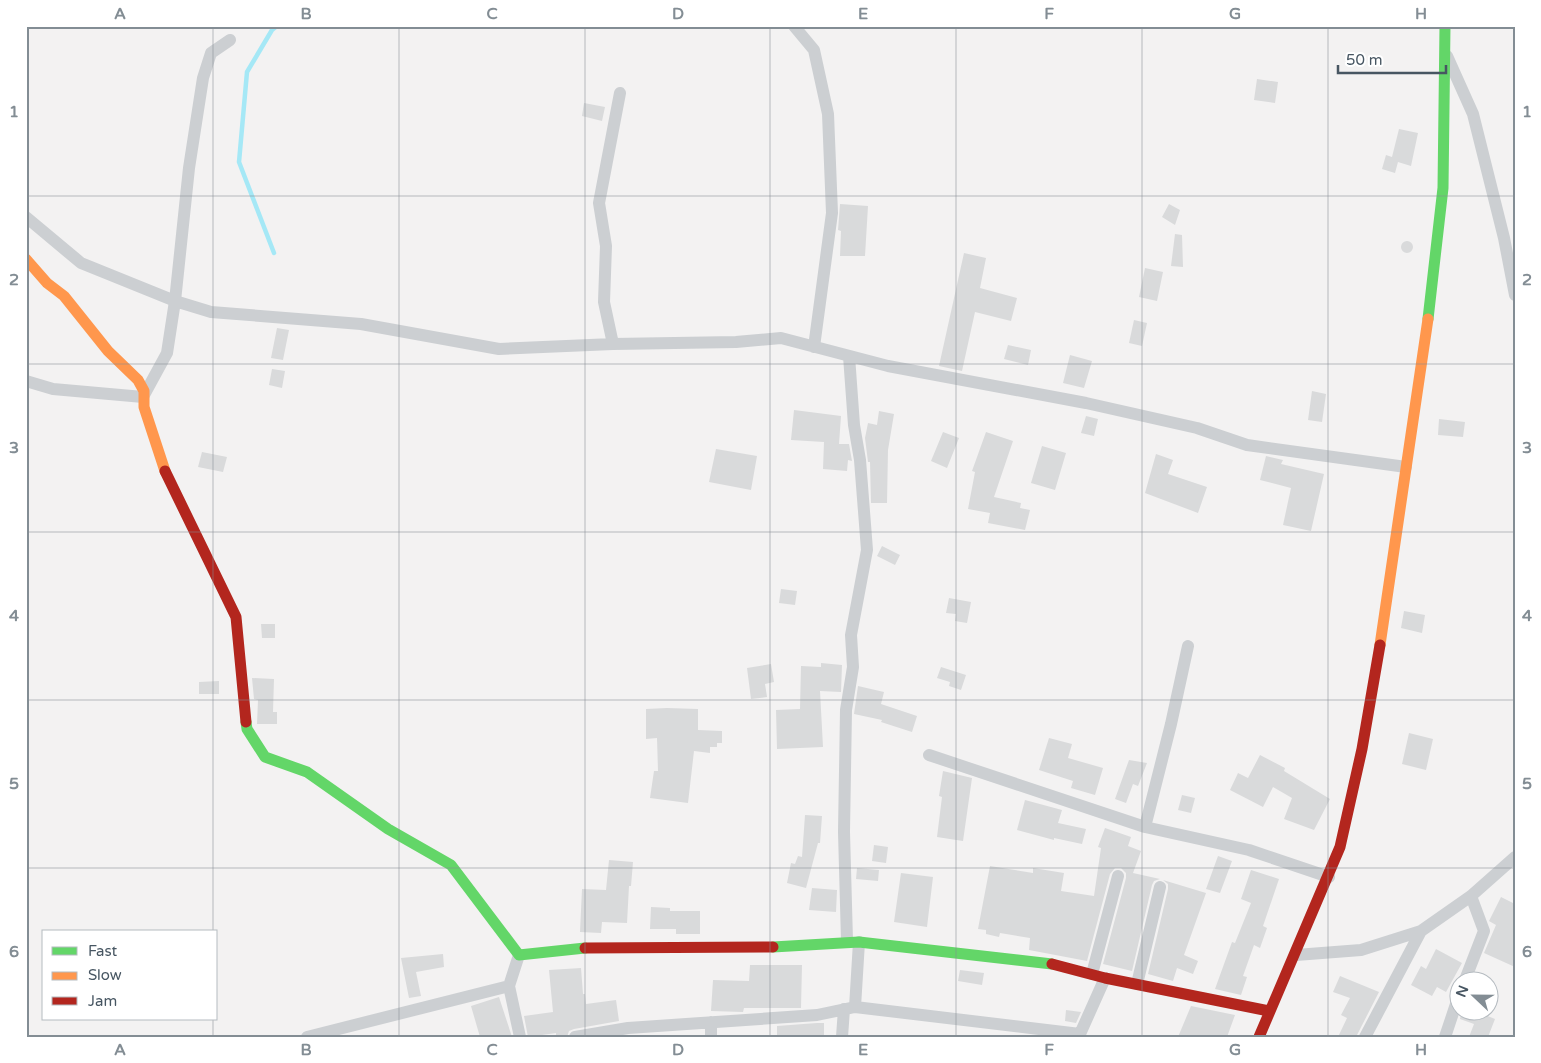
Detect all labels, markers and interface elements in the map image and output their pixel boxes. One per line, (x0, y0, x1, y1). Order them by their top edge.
text: A (114, 4, 126, 24)
text: B (300, 4, 312, 24)
text: C (486, 4, 498, 24)
text: D (672, 4, 684, 24)
text: E (858, 4, 868, 24)
text: F (1044, 4, 1054, 24)
text: G (1229, 4, 1241, 24)
text: H (1415, 4, 1427, 24)
scale bar (1338, 42, 1446, 74)
text: 50 m (1346, 51, 1383, 69)
text: 1 (9, 102, 19, 122)
text: 1 (1522, 102, 1532, 122)
text: 2 (9, 270, 19, 290)
text: 2 (1522, 270, 1532, 290)
text: 3 (9, 438, 19, 458)
text: 3 (1522, 438, 1532, 458)
text: 4 (9, 606, 19, 626)
text: 4 (1522, 606, 1532, 626)
text: 5 (9, 774, 19, 794)
text: 5 (1522, 774, 1532, 794)
legend (42, 930, 218, 1020)
text: 6 (9, 942, 19, 962)
text: Fast (88, 942, 118, 960)
text: 6 (1522, 942, 1532, 962)
text: Slow (88, 966, 122, 984)
north arrow (1448, 970, 1498, 1020)
text: N (1452, 983, 1472, 1000)
text: Jam (88, 992, 117, 1010)
text: A (114, 1040, 126, 1060)
text: B (300, 1040, 312, 1060)
text: C (486, 1040, 498, 1060)
text: D (672, 1040, 684, 1060)
text: E (858, 1040, 868, 1060)
text: F (1044, 1040, 1054, 1060)
text: G (1229, 1040, 1241, 1060)
text: H (1415, 1040, 1427, 1060)

